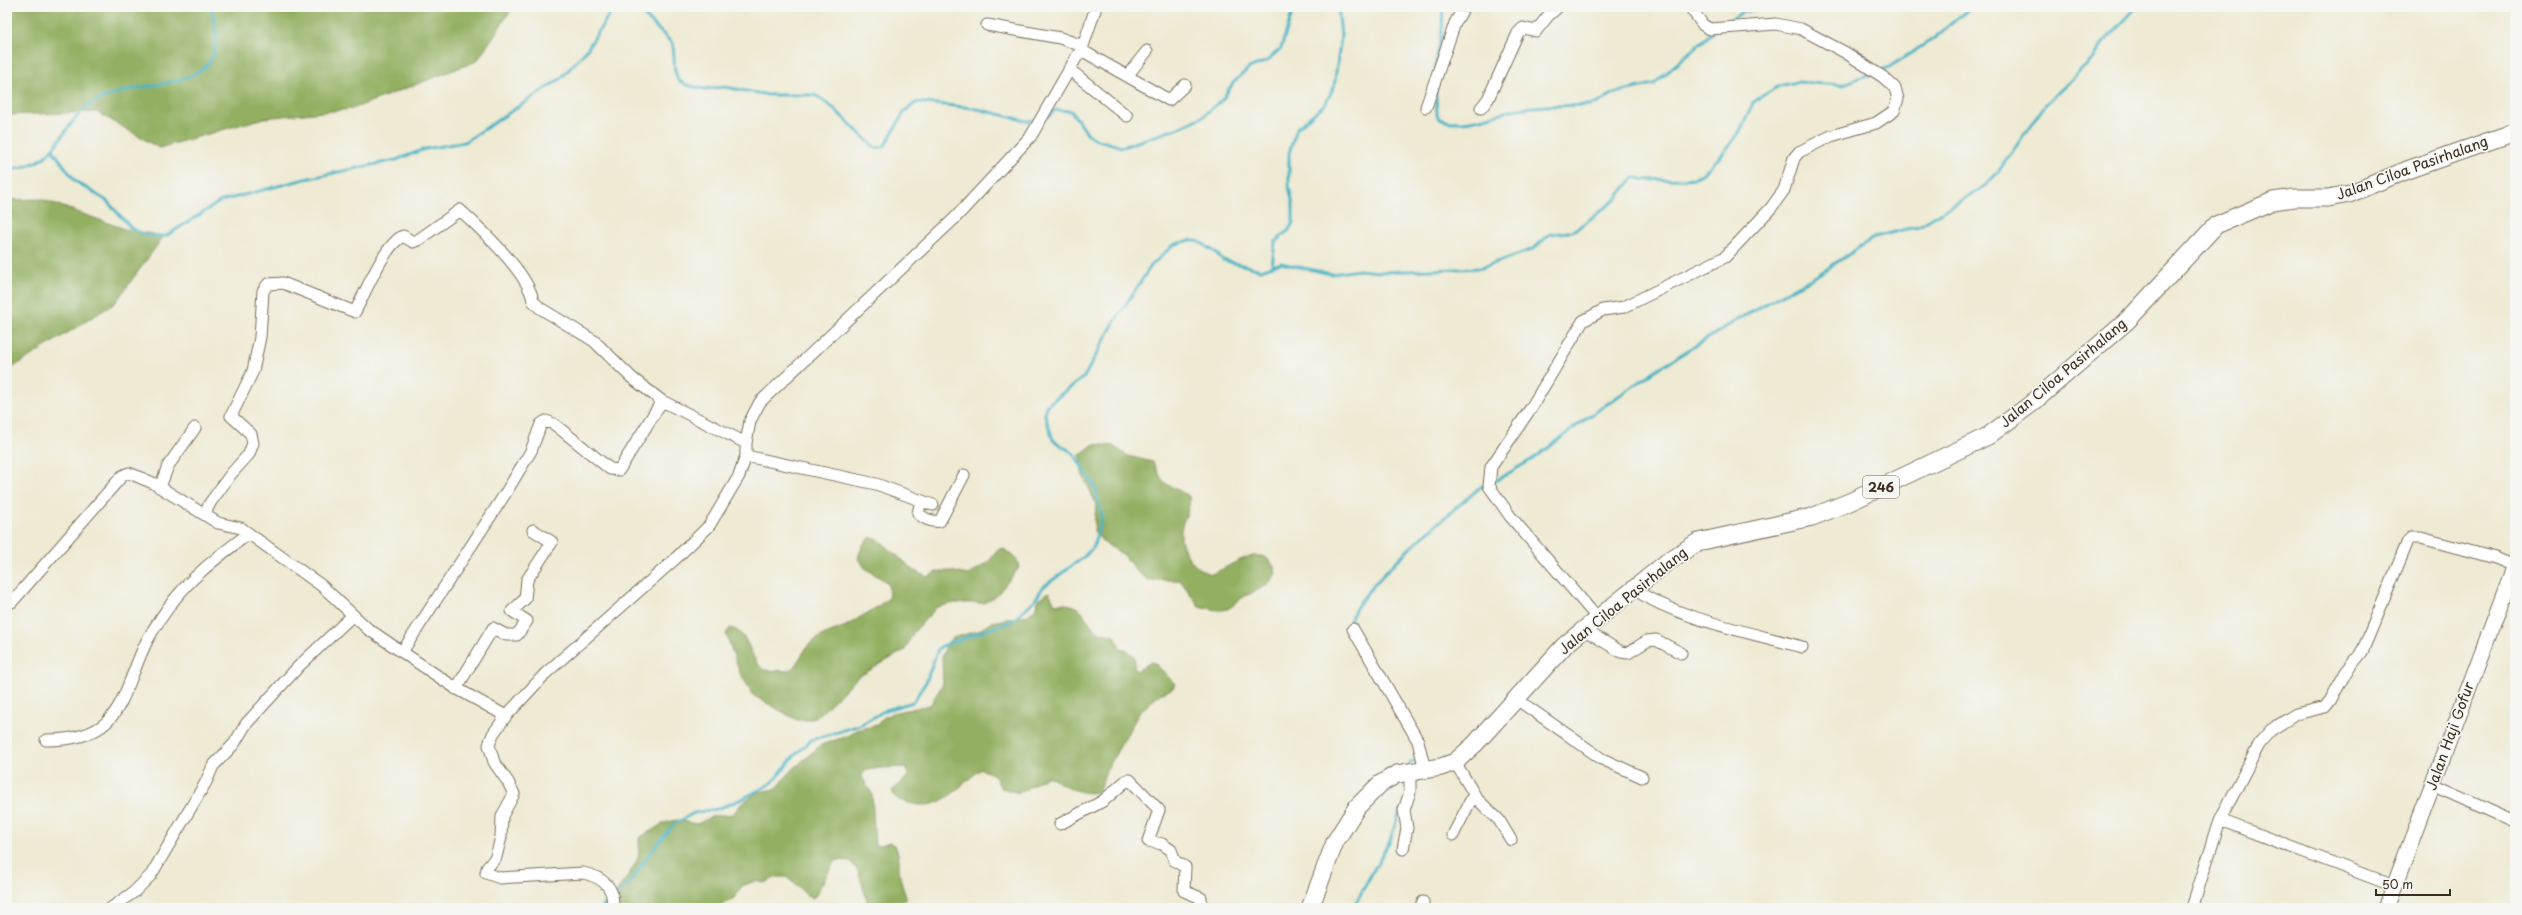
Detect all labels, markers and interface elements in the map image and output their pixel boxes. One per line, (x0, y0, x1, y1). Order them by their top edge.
street label: Jalan Ciloa Pasirhalang (2333, 130, 2491, 205)
street label: Jalan Ciloa Pasirhalang (1995, 313, 2131, 432)
road number: 246 (1863, 476, 1899, 498)
street label: Jalan Ciloa Pasirhalang (1554, 542, 1692, 659)
street label: Jalan Haji Gofur (2420, 678, 2479, 793)
scale bar (2376, 871, 2450, 897)
text: 50 m (2382, 875, 2413, 893)

